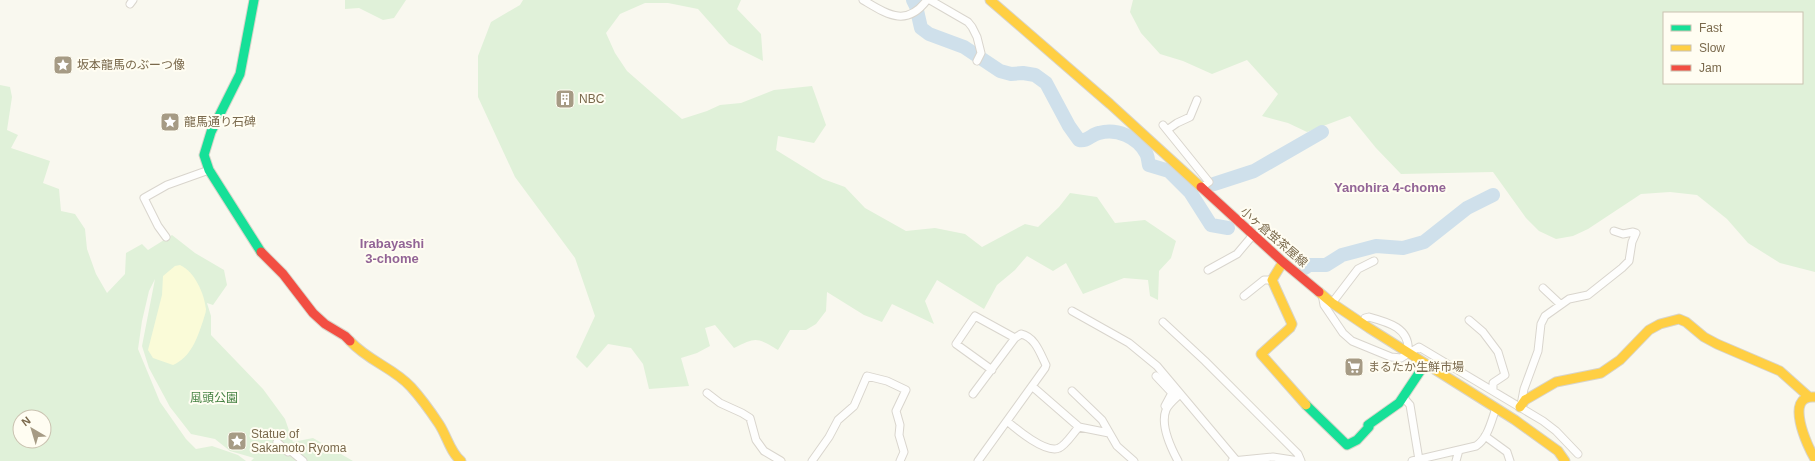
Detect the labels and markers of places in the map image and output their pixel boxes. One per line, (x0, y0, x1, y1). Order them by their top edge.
place icon: 坂本龍馬のぶーつ像 (52, 54, 74, 76)
place label: 坂本龍馬のぶーつ像 (77, 58, 185, 72)
building icon: NBC (554, 88, 576, 110)
place label: NBC (579, 92, 605, 106)
place icon: 龍馬通り石碑 (159, 111, 181, 133)
place label: 龍馬通り石碑 (184, 115, 256, 129)
supermarket icon: まるたか生鮮市場 (1343, 356, 1365, 378)
place label: まるたか生鮮市場 (1368, 360, 1464, 374)
place label: Statue of Sakamoto Ryoma (251, 427, 347, 455)
place icon: Statue of Sakamoto Ryoma (226, 430, 248, 452)

